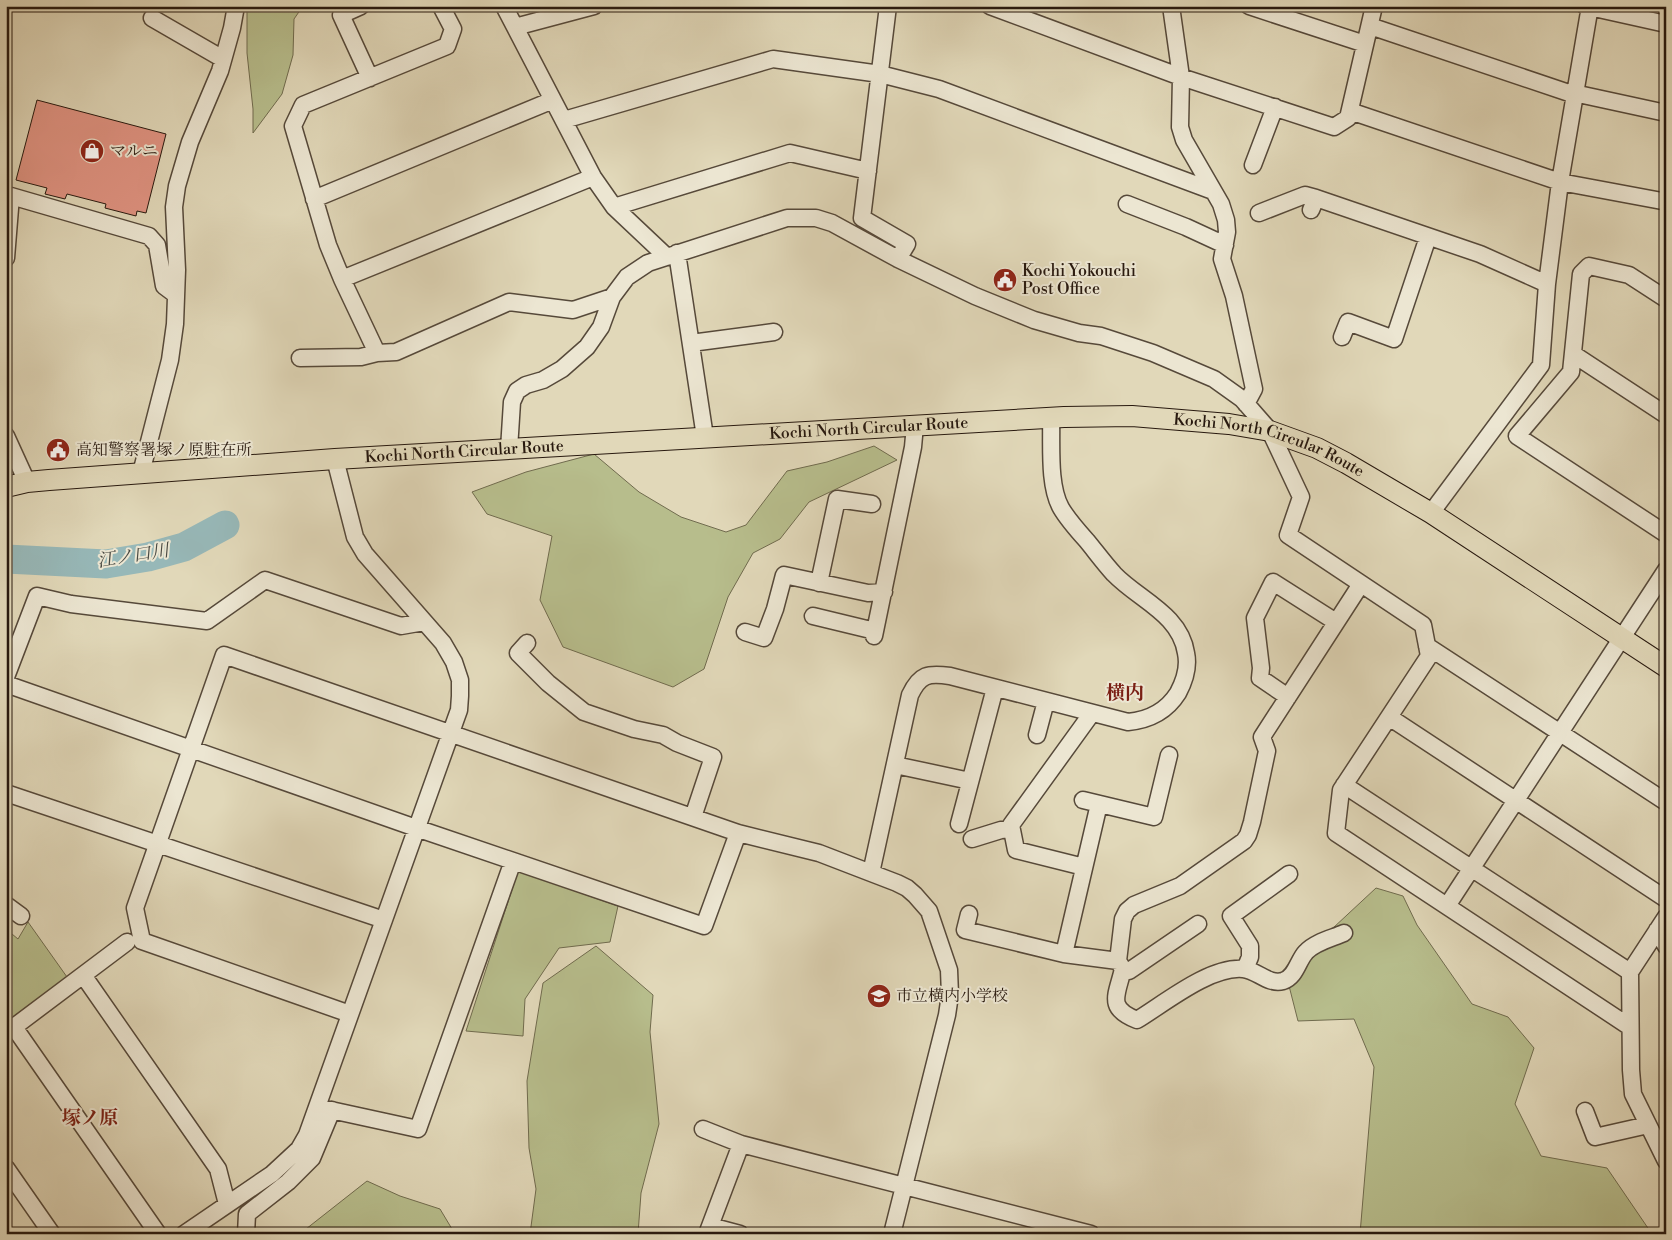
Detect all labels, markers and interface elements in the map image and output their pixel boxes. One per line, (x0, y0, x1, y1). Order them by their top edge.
shop icon: マルニ (79, 138, 105, 164)
place label: マルニ (110, 141, 158, 161)
place label: Kochi Yokouchi Post Office (1022, 261, 1136, 299)
public building icon: Kochi Yokouchi Post Office (992, 267, 1018, 293)
street label: Kochi North Circular Route (1173, 409, 1368, 482)
street label: Kochi North Circular Route (769, 413, 969, 444)
street label: Kochi North Circular Route (364, 436, 564, 467)
public building icon: 高知警察署塚ノ原駐在所 (45, 437, 71, 463)
place label: 高知警察署塚ノ原駐在所 (76, 440, 252, 460)
water label: 江ノ口川 (96, 539, 172, 573)
district label: 横内 (1106, 681, 1144, 705)
school or university icon: 市立横内小学校 (866, 983, 892, 1009)
place label: 市立横内小学校 (896, 986, 1008, 1006)
district label: 塚ノ原 (61, 1106, 119, 1130)

